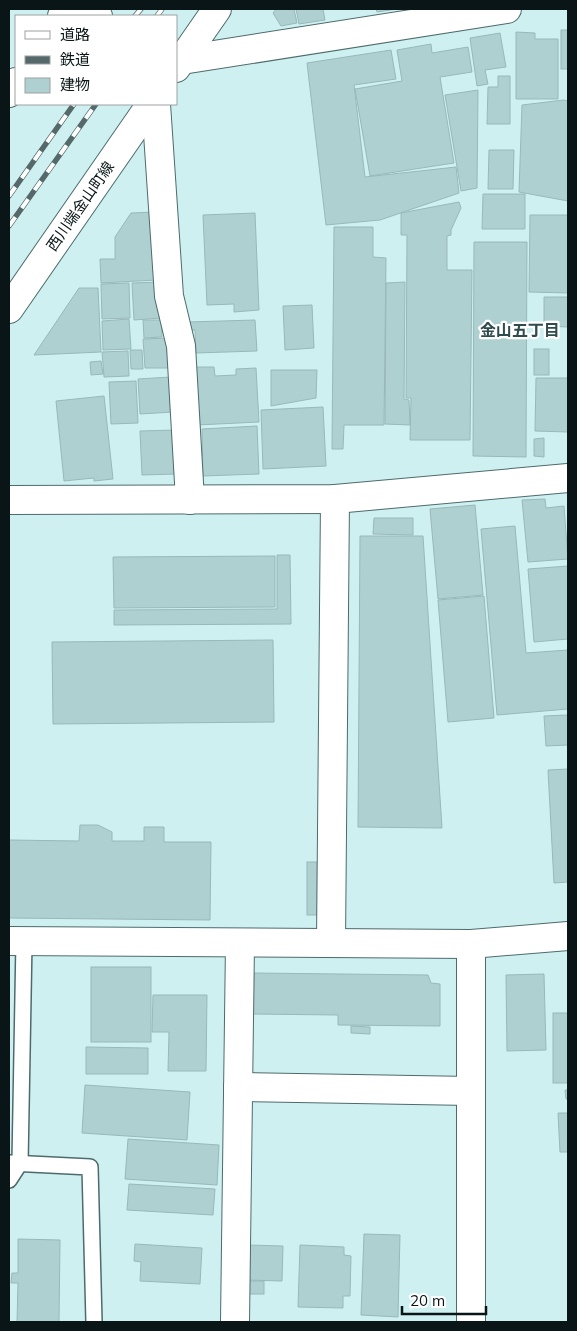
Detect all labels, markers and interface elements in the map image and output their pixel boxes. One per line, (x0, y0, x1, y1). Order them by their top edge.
legend (15, 15, 178, 105)
text: 道路 (60, 25, 90, 44)
text: 鉄道 (60, 50, 90, 69)
text: 建物 (60, 75, 90, 94)
street label: 西川端金山町線 (42, 158, 118, 254)
district label: 金山五丁目 (480, 320, 560, 340)
scale bar (402, 1284, 486, 1316)
text: 20 m (410, 1291, 445, 1310)

